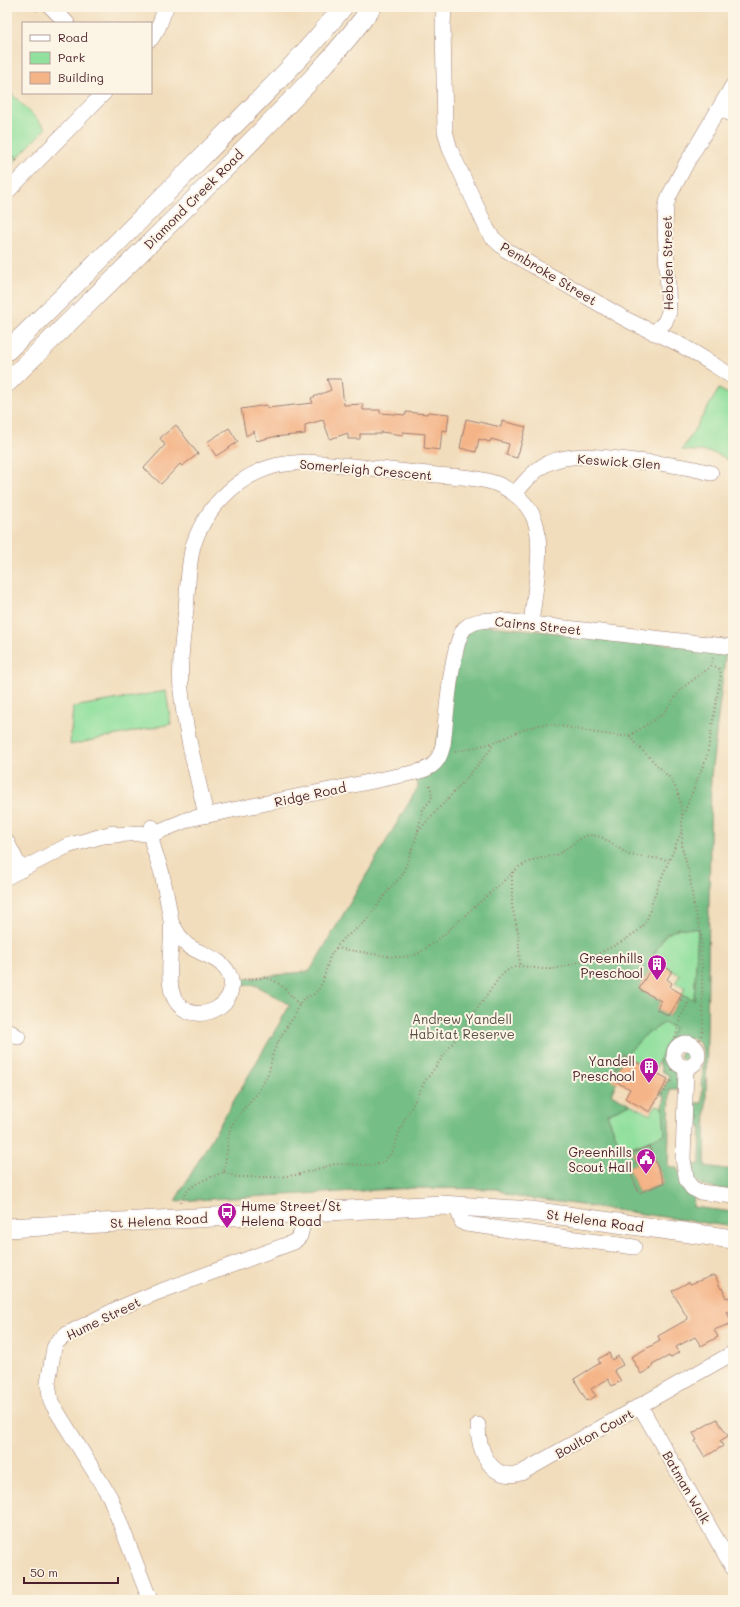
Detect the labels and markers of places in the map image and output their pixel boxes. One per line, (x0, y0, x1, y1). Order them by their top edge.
place label: Greenhills Preschool (579, 949, 643, 981)
building icon: Greenhills Preschool (646, 953, 668, 981)
place label: Yandell Preschool (573, 1052, 635, 1084)
building icon: Yandell Preschool (638, 1056, 660, 1084)
place label: Greenhills Scout Hall (568, 1143, 632, 1175)
public building icon: Greenhills Scout Hall (635, 1147, 657, 1175)
place label: Hume Street/St Helena Road (241, 1197, 341, 1229)
bus stop icon: Hume Street/St Helena Road (216, 1201, 238, 1229)

